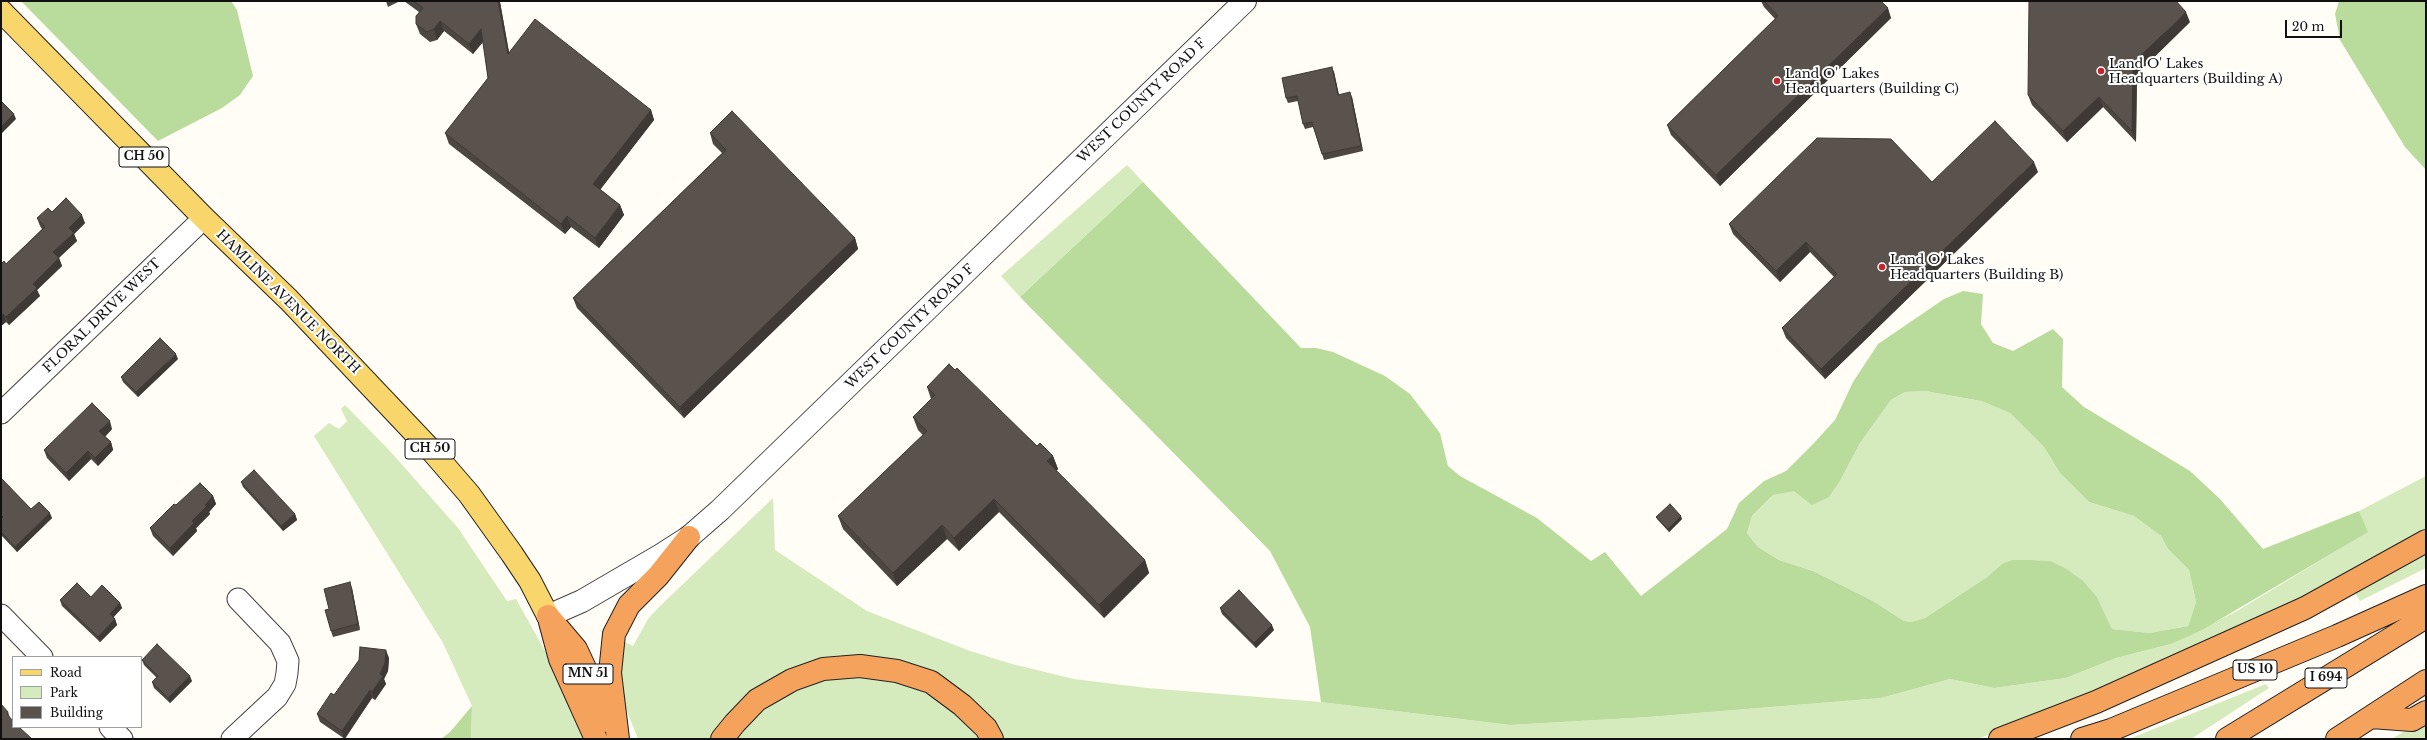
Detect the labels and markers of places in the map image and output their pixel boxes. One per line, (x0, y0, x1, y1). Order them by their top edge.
place label: Land O' Lakes Headquarters (Building A) (2109, 56, 2283, 87)
place label: Land O' Lakes Headquarters (Building C) (1785, 66, 1959, 97)
marker: Land O' Lakes Headquarters (Building A) (2096, 66, 2106, 76)
marker: Land O' Lakes Headquarters (Building C) (1772, 76, 1782, 86)
place label: Land O' Lakes Headquarters (Building B) (1890, 252, 2063, 283)
marker: Land O' Lakes Headquarters (Building B) (1877, 262, 1887, 272)

